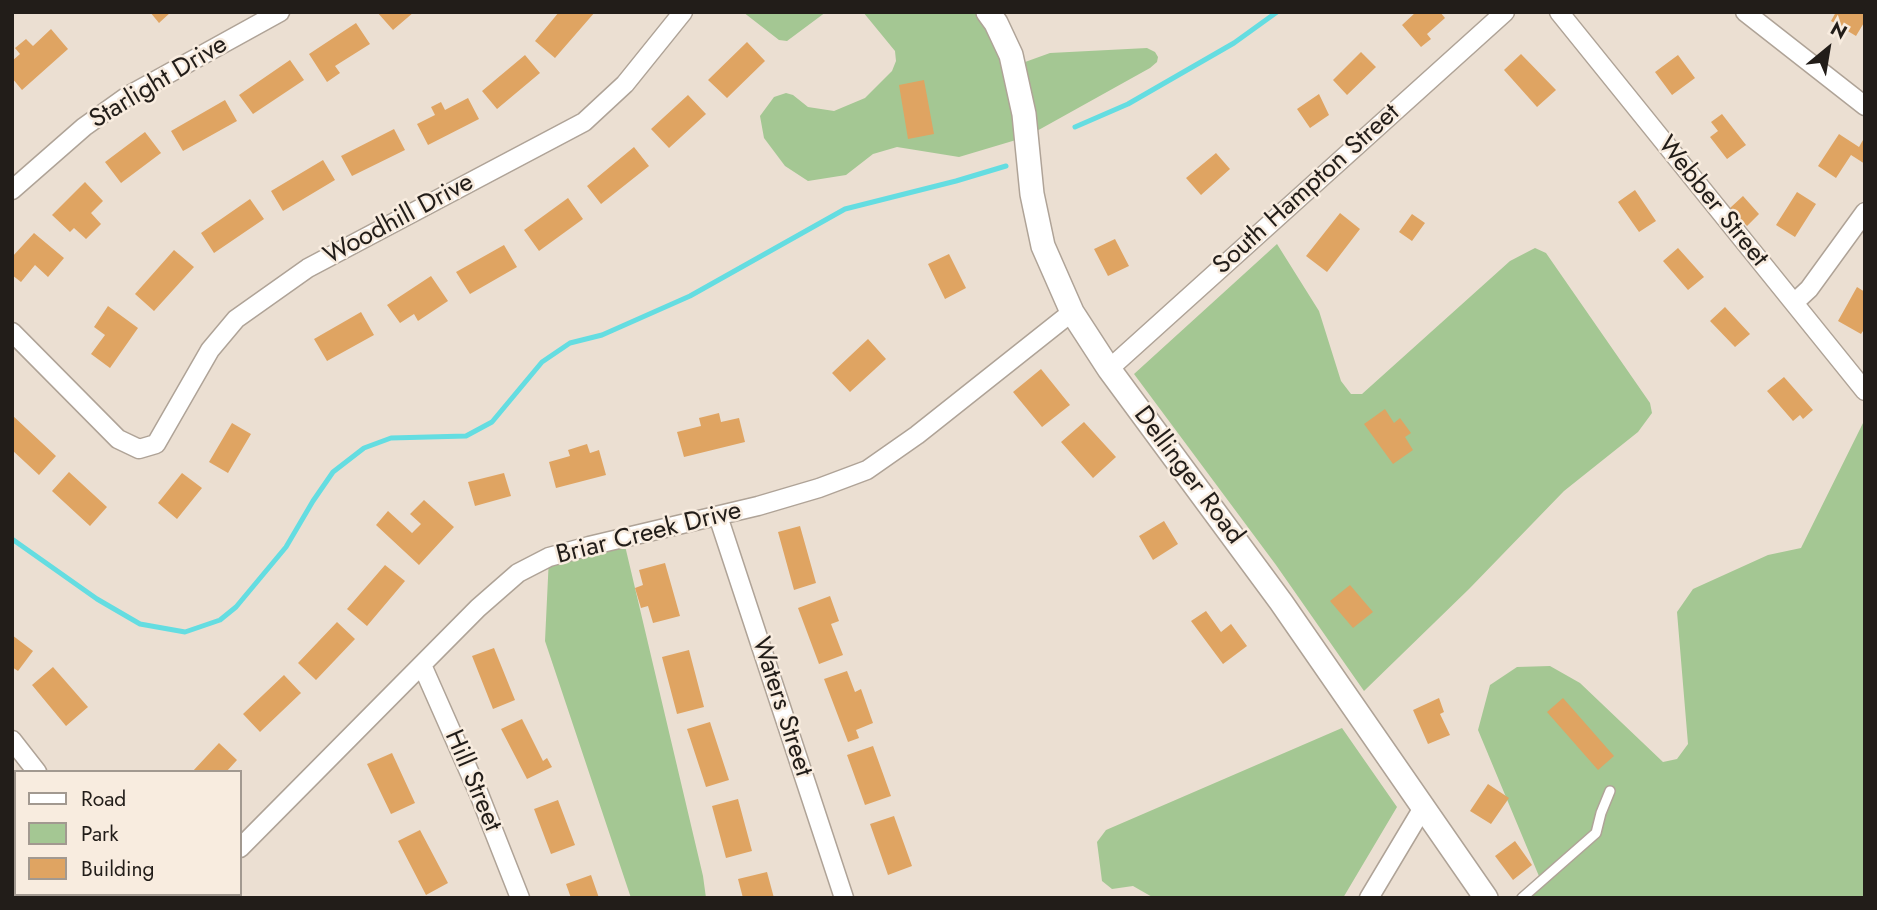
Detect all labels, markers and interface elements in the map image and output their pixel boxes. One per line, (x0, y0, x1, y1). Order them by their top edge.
north arrow (1793, 14, 1863, 84)
text: N (1825, 15, 1852, 46)
street label: Starlight Drive (85, 30, 233, 136)
street label: South Hampton Street (1207, 98, 1407, 282)
street label: Webber Street (1650, 130, 1774, 274)
street label: Woodhill Drive (319, 168, 479, 272)
street label: Dellinger Road (1126, 401, 1250, 551)
street label: Briar Creek Drive (553, 496, 745, 572)
street label: Waters Street (744, 633, 818, 781)
street label: Hill Street (437, 726, 507, 836)
legend (14, 770, 242, 896)
text: Road (81, 784, 126, 814)
text: Park (81, 819, 118, 849)
text: Building (81, 854, 154, 884)

